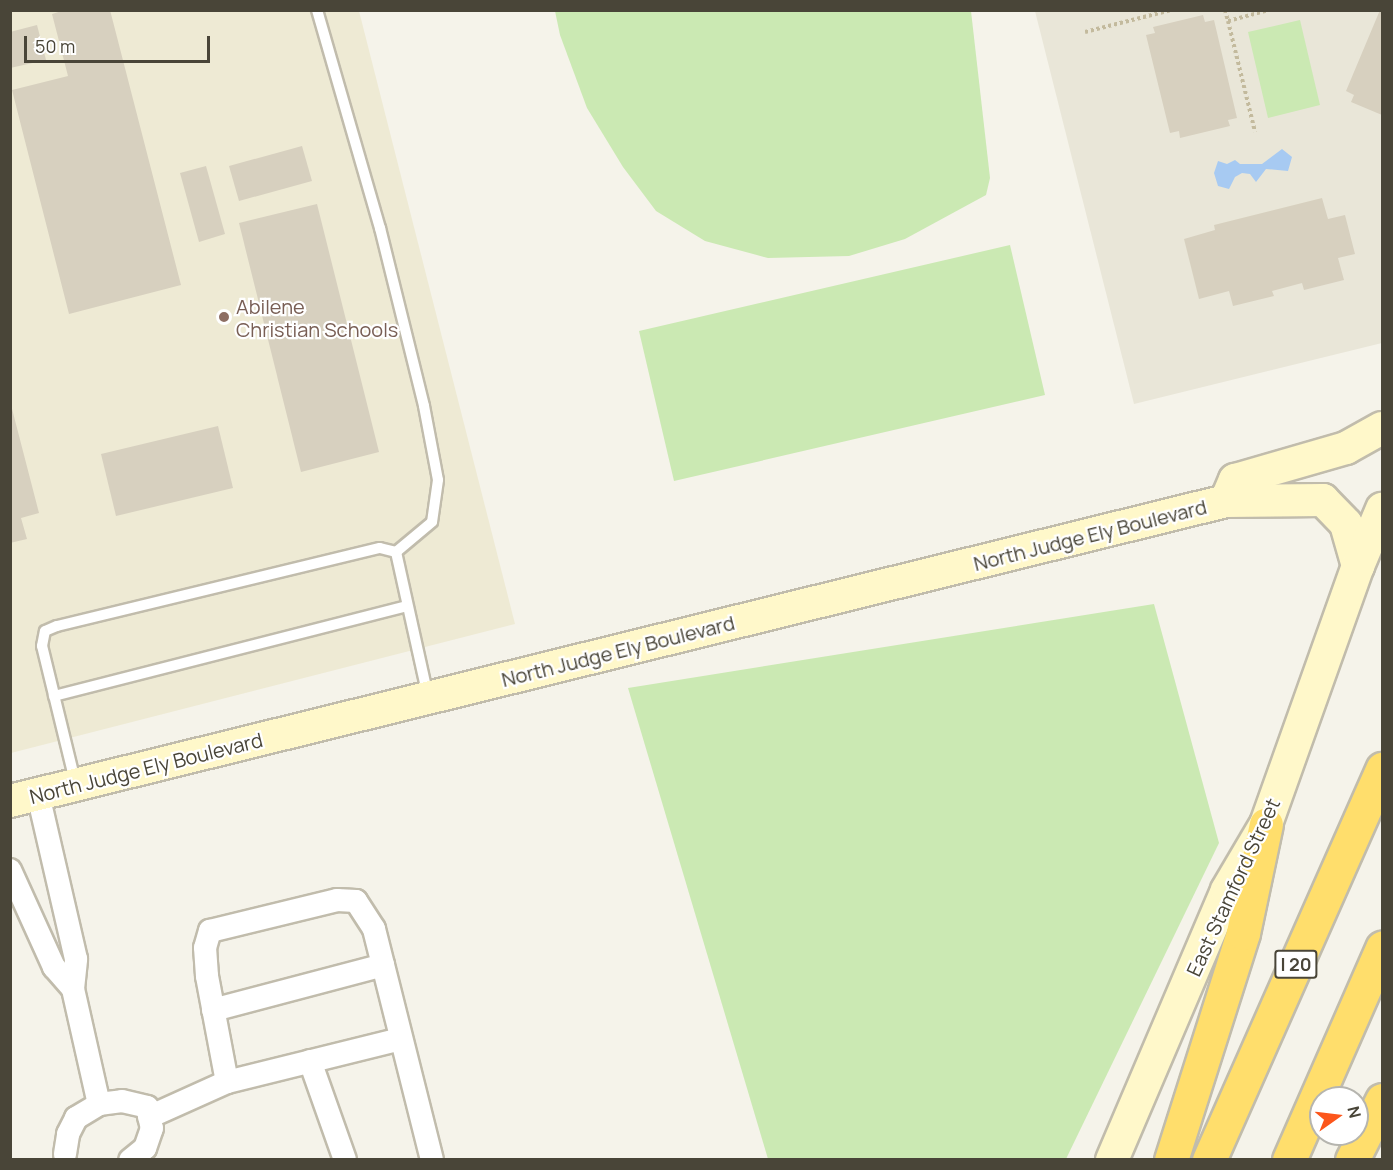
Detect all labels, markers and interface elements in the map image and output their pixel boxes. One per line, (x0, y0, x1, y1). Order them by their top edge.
scale bar (27, 24, 213, 62)
text: 50 m (35, 34, 75, 58)
place label: Abilene Christian Schools (236, 294, 398, 341)
marker: Abilene Christian Schools (217, 310, 231, 324)
street label: North Judge Ely Boulevard (971, 494, 1209, 576)
street label: North Judge Ely Boulevard (499, 610, 737, 692)
street label: North Judge Ely Boulevard (27, 727, 265, 809)
street label: East Stamford Street (1181, 794, 1285, 980)
road number: I 20 (1274, 949, 1318, 979)
north arrow (1309, 1086, 1369, 1146)
text: N (1342, 1104, 1367, 1120)

